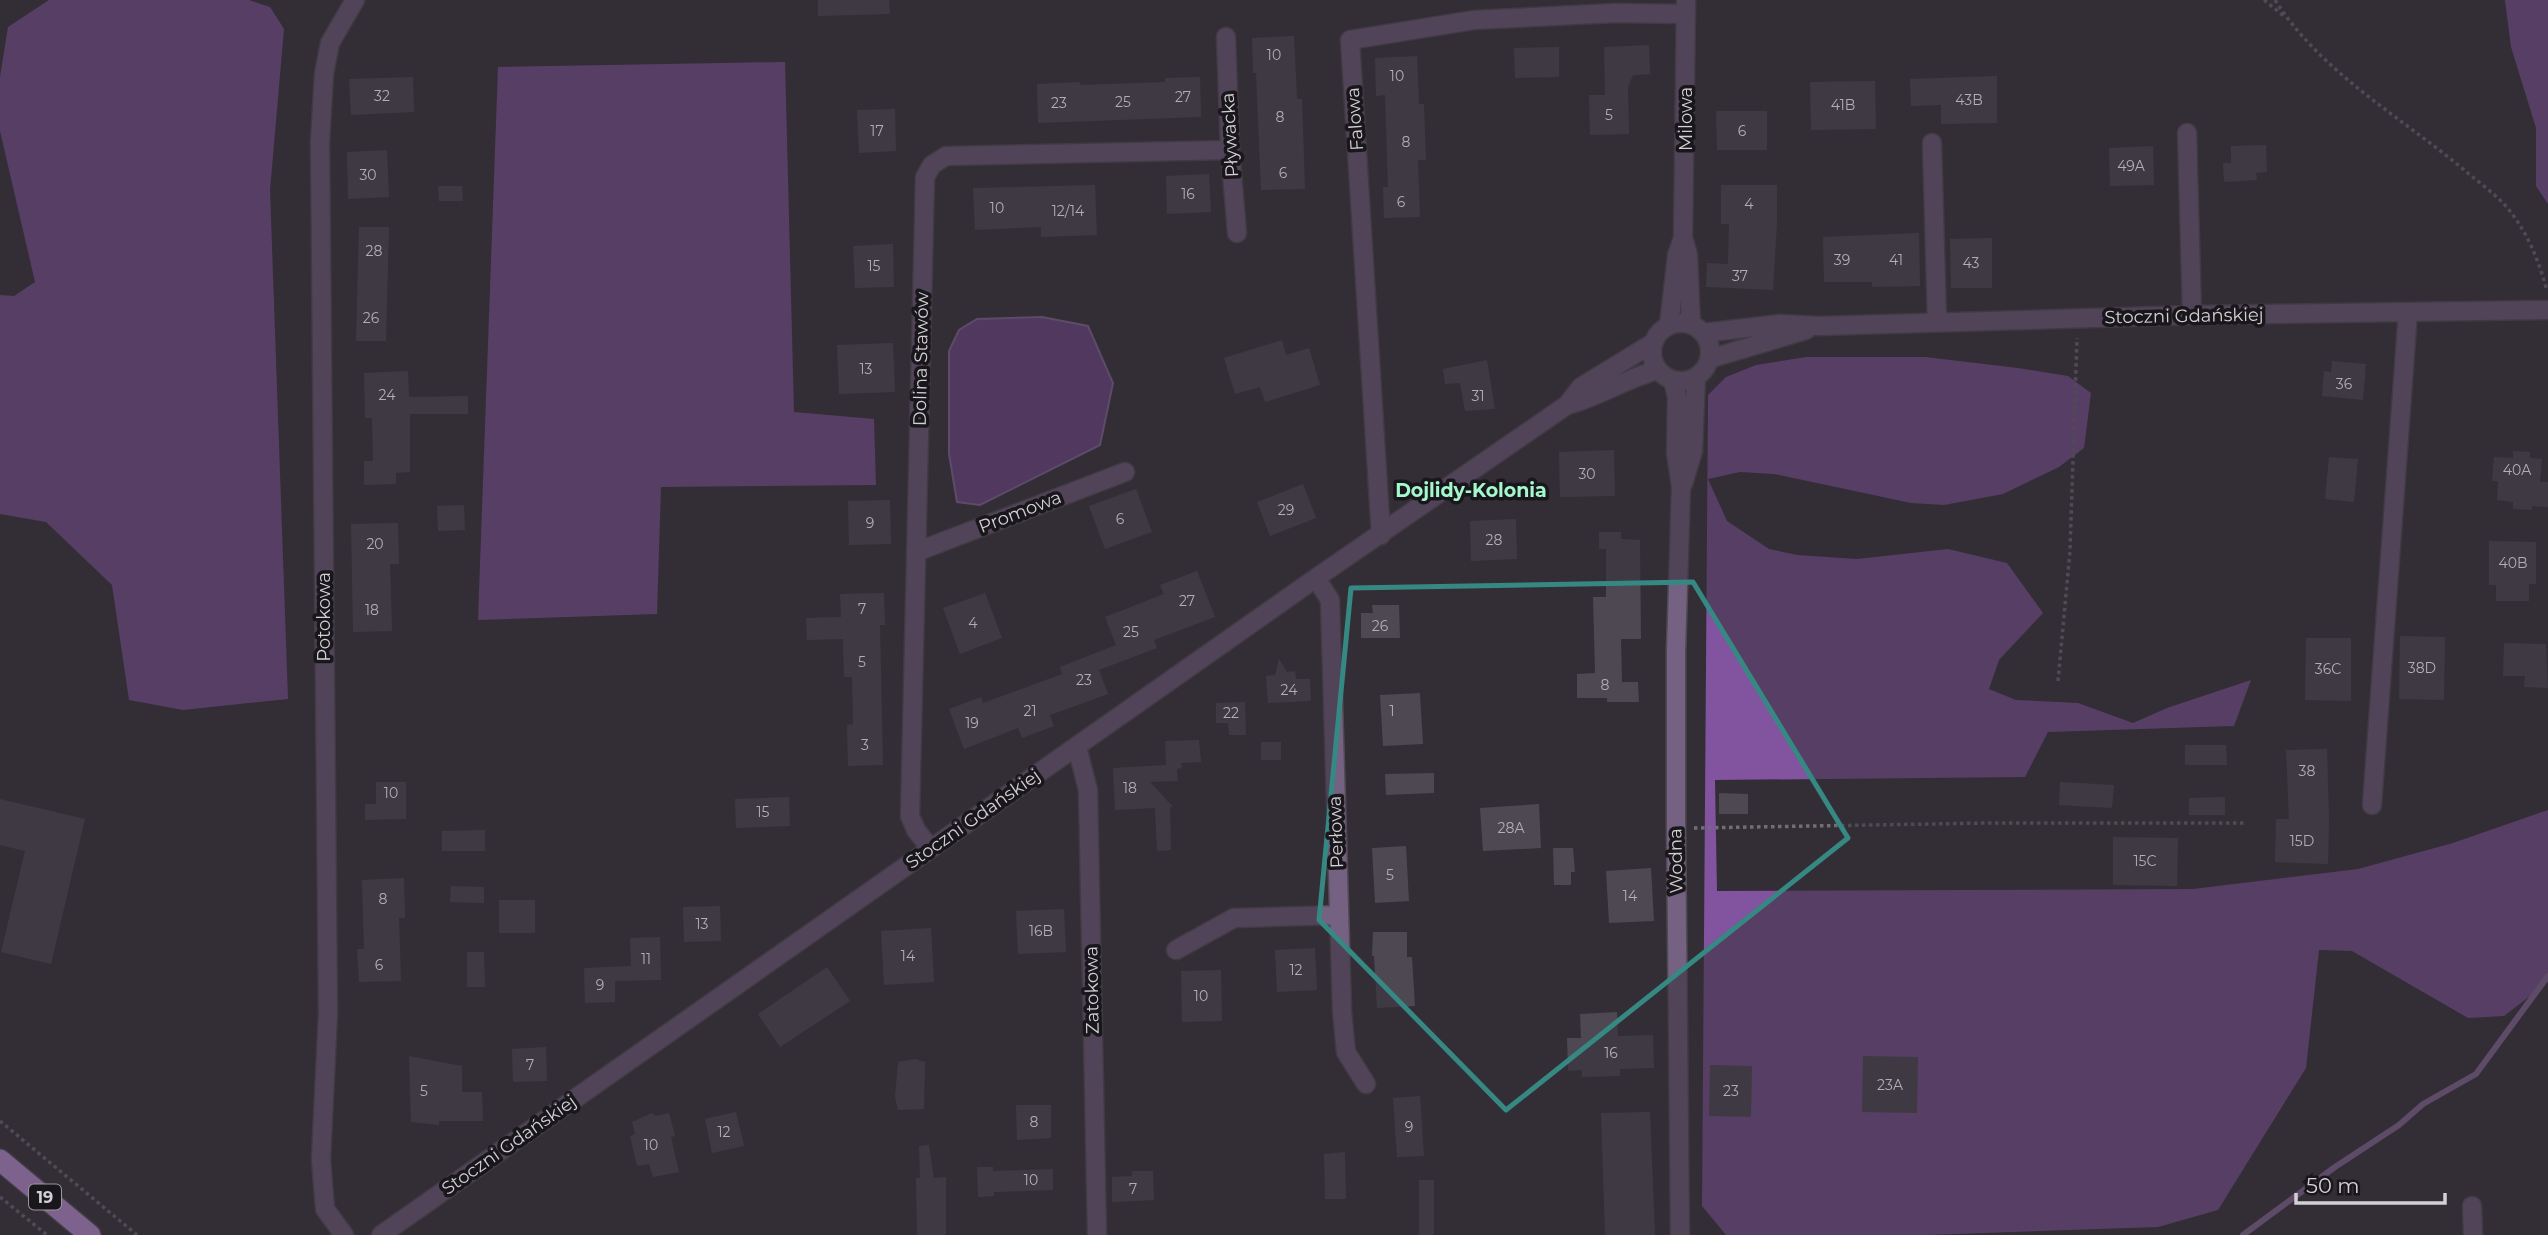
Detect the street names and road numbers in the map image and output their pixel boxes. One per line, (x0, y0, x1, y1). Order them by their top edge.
street label: Falowa (1342, 87, 1368, 151)
street label: Milowa (1675, 87, 1697, 151)
street label: Pływacka (1217, 92, 1243, 178)
street label: Dolina Stawów (909, 292, 933, 426)
street label: Stoczni Gdańskiej (2104, 304, 2264, 328)
street label: Promowa (975, 486, 1065, 538)
street label: Potokowa (313, 572, 335, 662)
street label: Stoczni Gdańskiej (901, 764, 1045, 874)
street label: Perłowa (1324, 795, 1348, 869)
street label: Wodna (1664, 828, 1688, 894)
street label: Zatokowa (1080, 946, 1104, 1034)
street label: Stoczni Gdańskiej (437, 1090, 581, 1200)
road number: 19 (29, 1184, 61, 1210)

